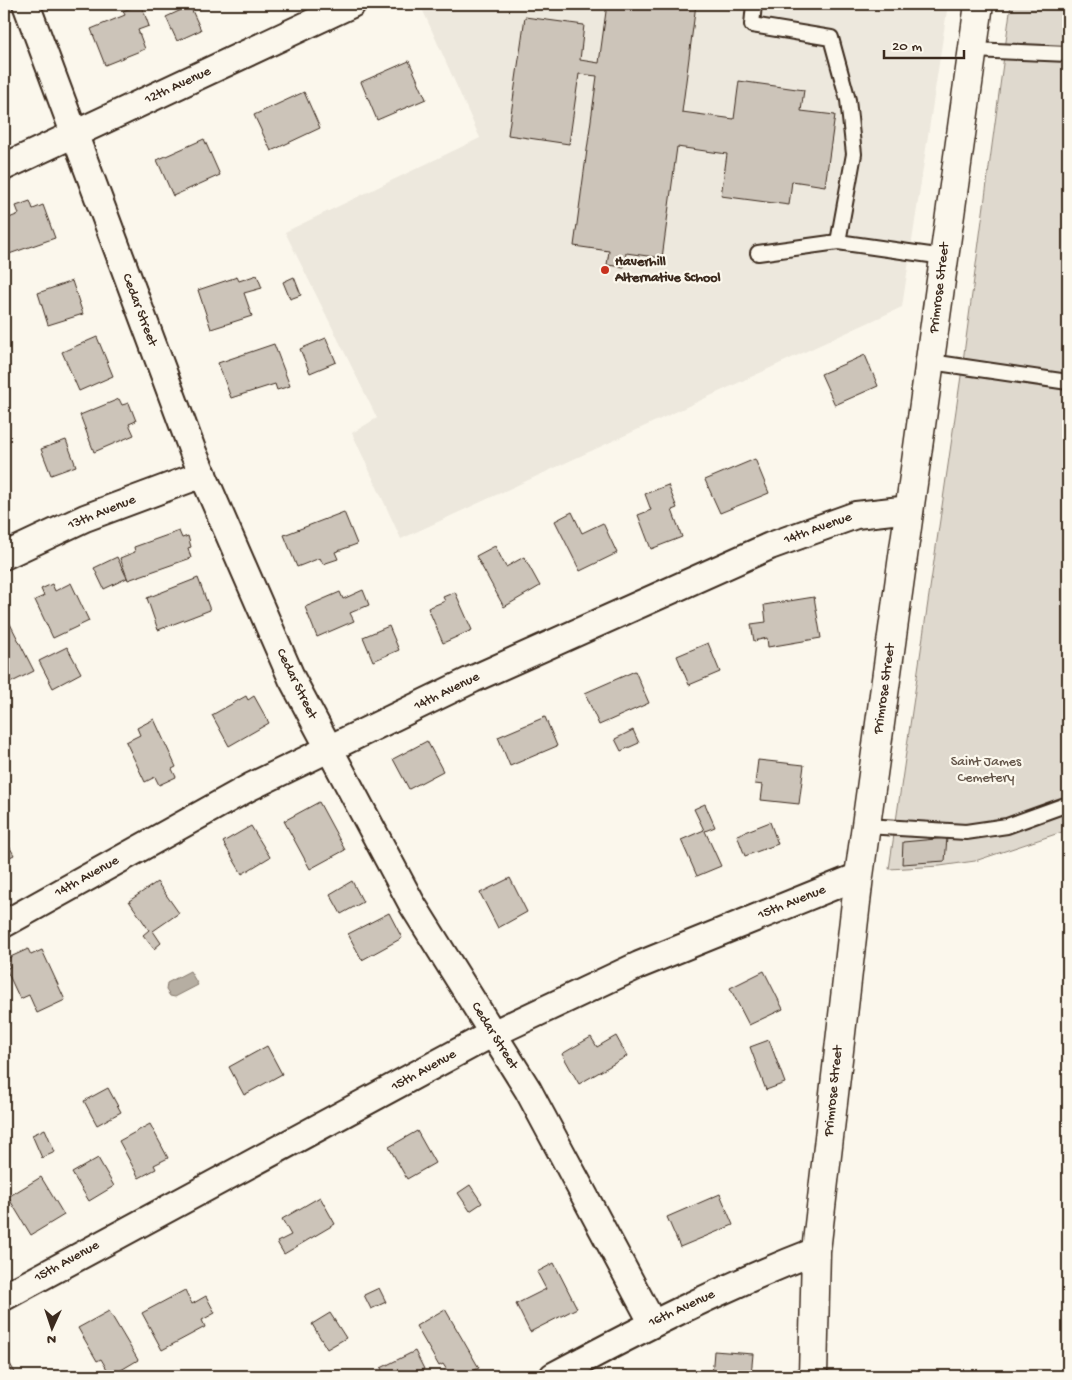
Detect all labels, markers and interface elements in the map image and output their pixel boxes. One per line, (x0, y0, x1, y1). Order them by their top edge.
scale bar (884, 28, 964, 60)
text: 20 m (892, 38, 922, 56)
street label: 12th Avenue (141, 63, 215, 109)
street label: Primrose Street (926, 241, 954, 335)
place label: Haverhill Alternative School (614, 254, 721, 287)
marker: Haverhill Alternative School (599, 264, 611, 276)
street label: Cedar Street (117, 271, 161, 350)
street label: 13th Avenue (65, 491, 139, 535)
street label: 14th Avenue (781, 509, 855, 549)
street label: Primrose Street (870, 642, 900, 736)
street label: Cedar Street (272, 646, 321, 723)
street label: 14th Avenue (410, 668, 483, 716)
park label: Saint James Cemetery (951, 754, 1022, 787)
street label: 14th Avenue (51, 852, 123, 902)
street label: 15th Avenue (755, 881, 829, 925)
street label: Cedar Street (467, 999, 522, 1074)
street label: Primrose Street (821, 1044, 847, 1138)
street label: 15th Avenue (388, 1046, 460, 1096)
street label: 15th Avenue (31, 1237, 103, 1287)
street label: 16th Avenue (645, 1286, 719, 1332)
north arrow (28, 1302, 78, 1352)
text: N (46, 1330, 56, 1347)

